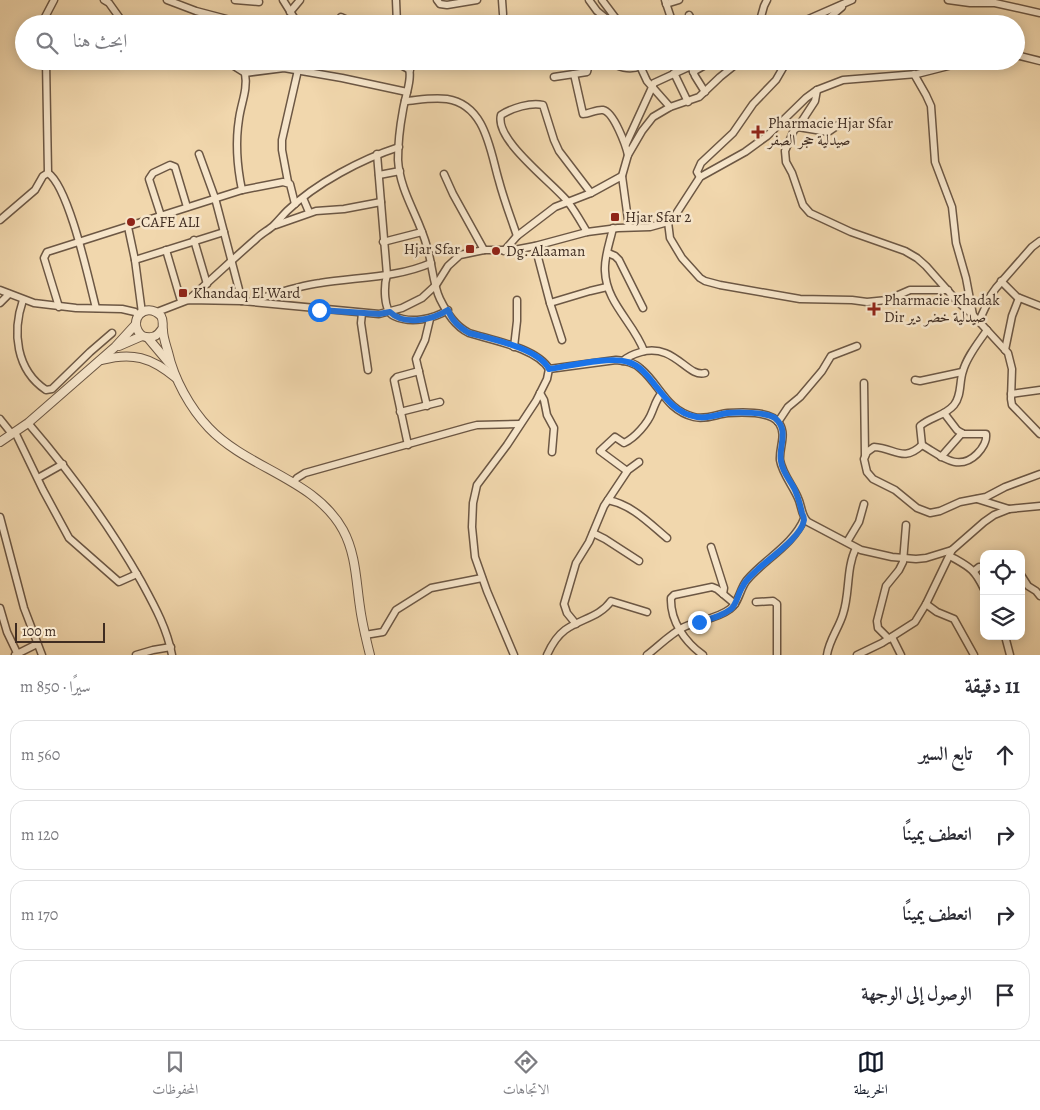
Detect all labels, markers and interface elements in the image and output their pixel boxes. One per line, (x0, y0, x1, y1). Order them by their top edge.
search box (15, 15, 1025, 70)
text: ابحث هنا (73, 28, 127, 54)
icon: search (33, 29, 61, 57)
place label: Pharmacie Hjar Sfar صيدلية حجر الصفر (766, 113, 893, 150)
marker: Pharmacie Hjar Sfar صيدلية حجر الصفر (752, 126, 764, 138)
place label: Hjar Sfar 2 (625, 207, 691, 227)
marker: Hjar Sfar 2 (609, 211, 621, 223)
place label: CAFE ALI (141, 212, 200, 232)
marker: CAFE ALI (125, 216, 137, 228)
place label: Hjar Sfar (404, 239, 460, 259)
place label: Dg. Alaaman (506, 241, 585, 261)
marker: Hjar Sfar (464, 243, 476, 255)
marker: Dg. Alaaman (490, 245, 502, 257)
place label: Khandaq El Ward (193, 283, 301, 303)
marker: Khandaq El Ward (177, 287, 189, 299)
place label: Pharmacie Khadak Dir صيدلية خضر دير (884, 290, 1000, 327)
route start (308, 299, 331, 322)
marker: Pharmacie Khadak Dir صيدلية خضر دير (868, 303, 880, 315)
map controls (980, 550, 1025, 640)
button: locate (980, 550, 1025, 595)
button: layers (980, 595, 1025, 640)
route end (688, 611, 711, 634)
scale bar (15, 620, 105, 643)
text: 100 m (22, 622, 56, 641)
text: 11 دقيقة (965, 672, 1020, 700)
text: سيرًا · 850 m (20, 676, 91, 698)
text: تابع السير (919, 741, 972, 767)
icon: ahead (991, 741, 1019, 769)
text: 560 m (21, 744, 60, 766)
text: انعطف يمينًا (902, 821, 972, 847)
icon: right (991, 821, 1019, 849)
text: 120 m (21, 824, 59, 846)
text: انعطف يمينًا (902, 901, 972, 927)
icon: right (991, 901, 1019, 929)
text: 170 m (21, 904, 58, 926)
text: الوصول إلى الوجهة (861, 981, 972, 1007)
icon: arrive (991, 981, 1019, 1009)
tab: المحفوظات (152, 1048, 198, 1103)
tab: الاتجاهات (503, 1048, 549, 1103)
tab: الخريطة (854, 1048, 888, 1103)

